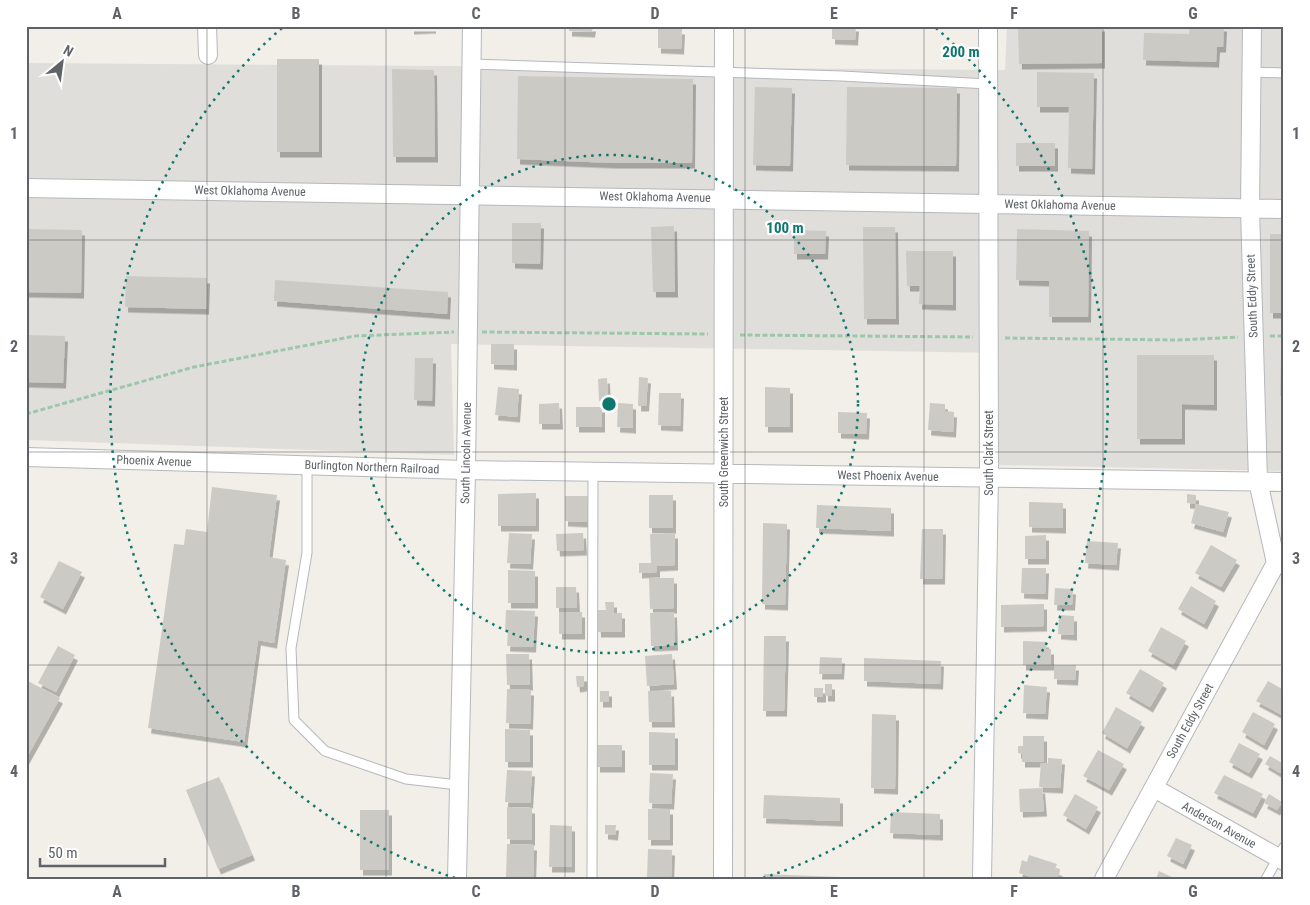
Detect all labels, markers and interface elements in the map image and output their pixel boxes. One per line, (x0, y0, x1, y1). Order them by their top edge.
text: A (112, 4, 122, 23)
text: B (292, 4, 301, 23)
text: C (471, 4, 481, 23)
text: D (650, 4, 660, 23)
text: E (830, 4, 838, 23)
text: F (1010, 4, 1018, 23)
text: G (1188, 4, 1198, 23)
north arrow (38, 38, 88, 88)
text: N (61, 42, 76, 60)
text: 200 m (942, 43, 980, 61)
text: 1 (10, 124, 18, 143)
text: 1 (1292, 124, 1300, 143)
street label: West Oklahoma Avenue (194, 183, 306, 199)
street label: West Oklahoma Avenue (599, 189, 711, 205)
street label: West Oklahoma Avenue (1004, 197, 1116, 213)
text: 100 m (766, 219, 804, 237)
street label: South Eddy Street (1244, 253, 1260, 338)
text: 2 (10, 337, 18, 356)
text: 2 (1292, 337, 1300, 356)
centre of rings (600, 395, 618, 413)
street label: South Greenwich Street (717, 396, 731, 507)
street label: South Lincoln Avenue (458, 402, 474, 504)
street label: South Clark Street (982, 410, 996, 496)
street label: Phoenix Avenue (116, 453, 192, 469)
street label: Burlington Northern Railroad (304, 458, 440, 476)
street label: West Phoenix Avenue (837, 468, 939, 484)
text: 3 (10, 549, 18, 568)
text: 3 (1292, 549, 1300, 568)
street label: South Eddy Street (1164, 681, 1217, 761)
text: 4 (10, 762, 18, 781)
text: 4 (1292, 762, 1300, 781)
street label: Anderson Avenue (1179, 799, 1259, 851)
scale bar (40, 835, 165, 867)
text: 50 m (48, 844, 78, 862)
text: A (112, 882, 122, 901)
text: B (292, 882, 301, 901)
text: C (471, 882, 481, 901)
text: D (650, 882, 660, 901)
text: E (830, 882, 838, 901)
text: F (1010, 882, 1018, 901)
text: G (1188, 882, 1198, 901)

